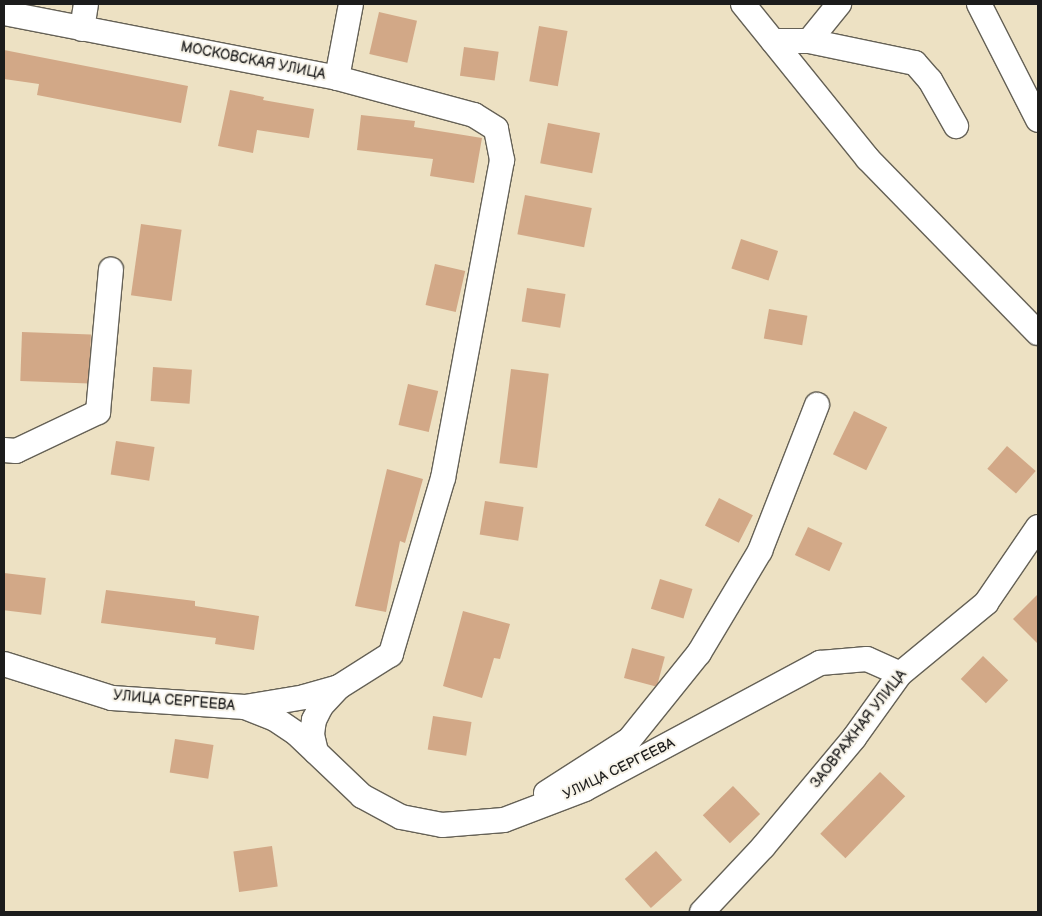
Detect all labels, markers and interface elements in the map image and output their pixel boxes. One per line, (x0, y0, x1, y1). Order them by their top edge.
street label: МОСКОВСКАЯ УЛИЦА (179, 39, 327, 83)
street label: ЗАОВРАЖНАЯ УЛИЦА (808, 667, 910, 791)
street label: УЛИЦА СЕРГЕЕВА (112, 687, 236, 715)
street label: УЛИЦА СЕРГЕЕВА (560, 735, 678, 803)

